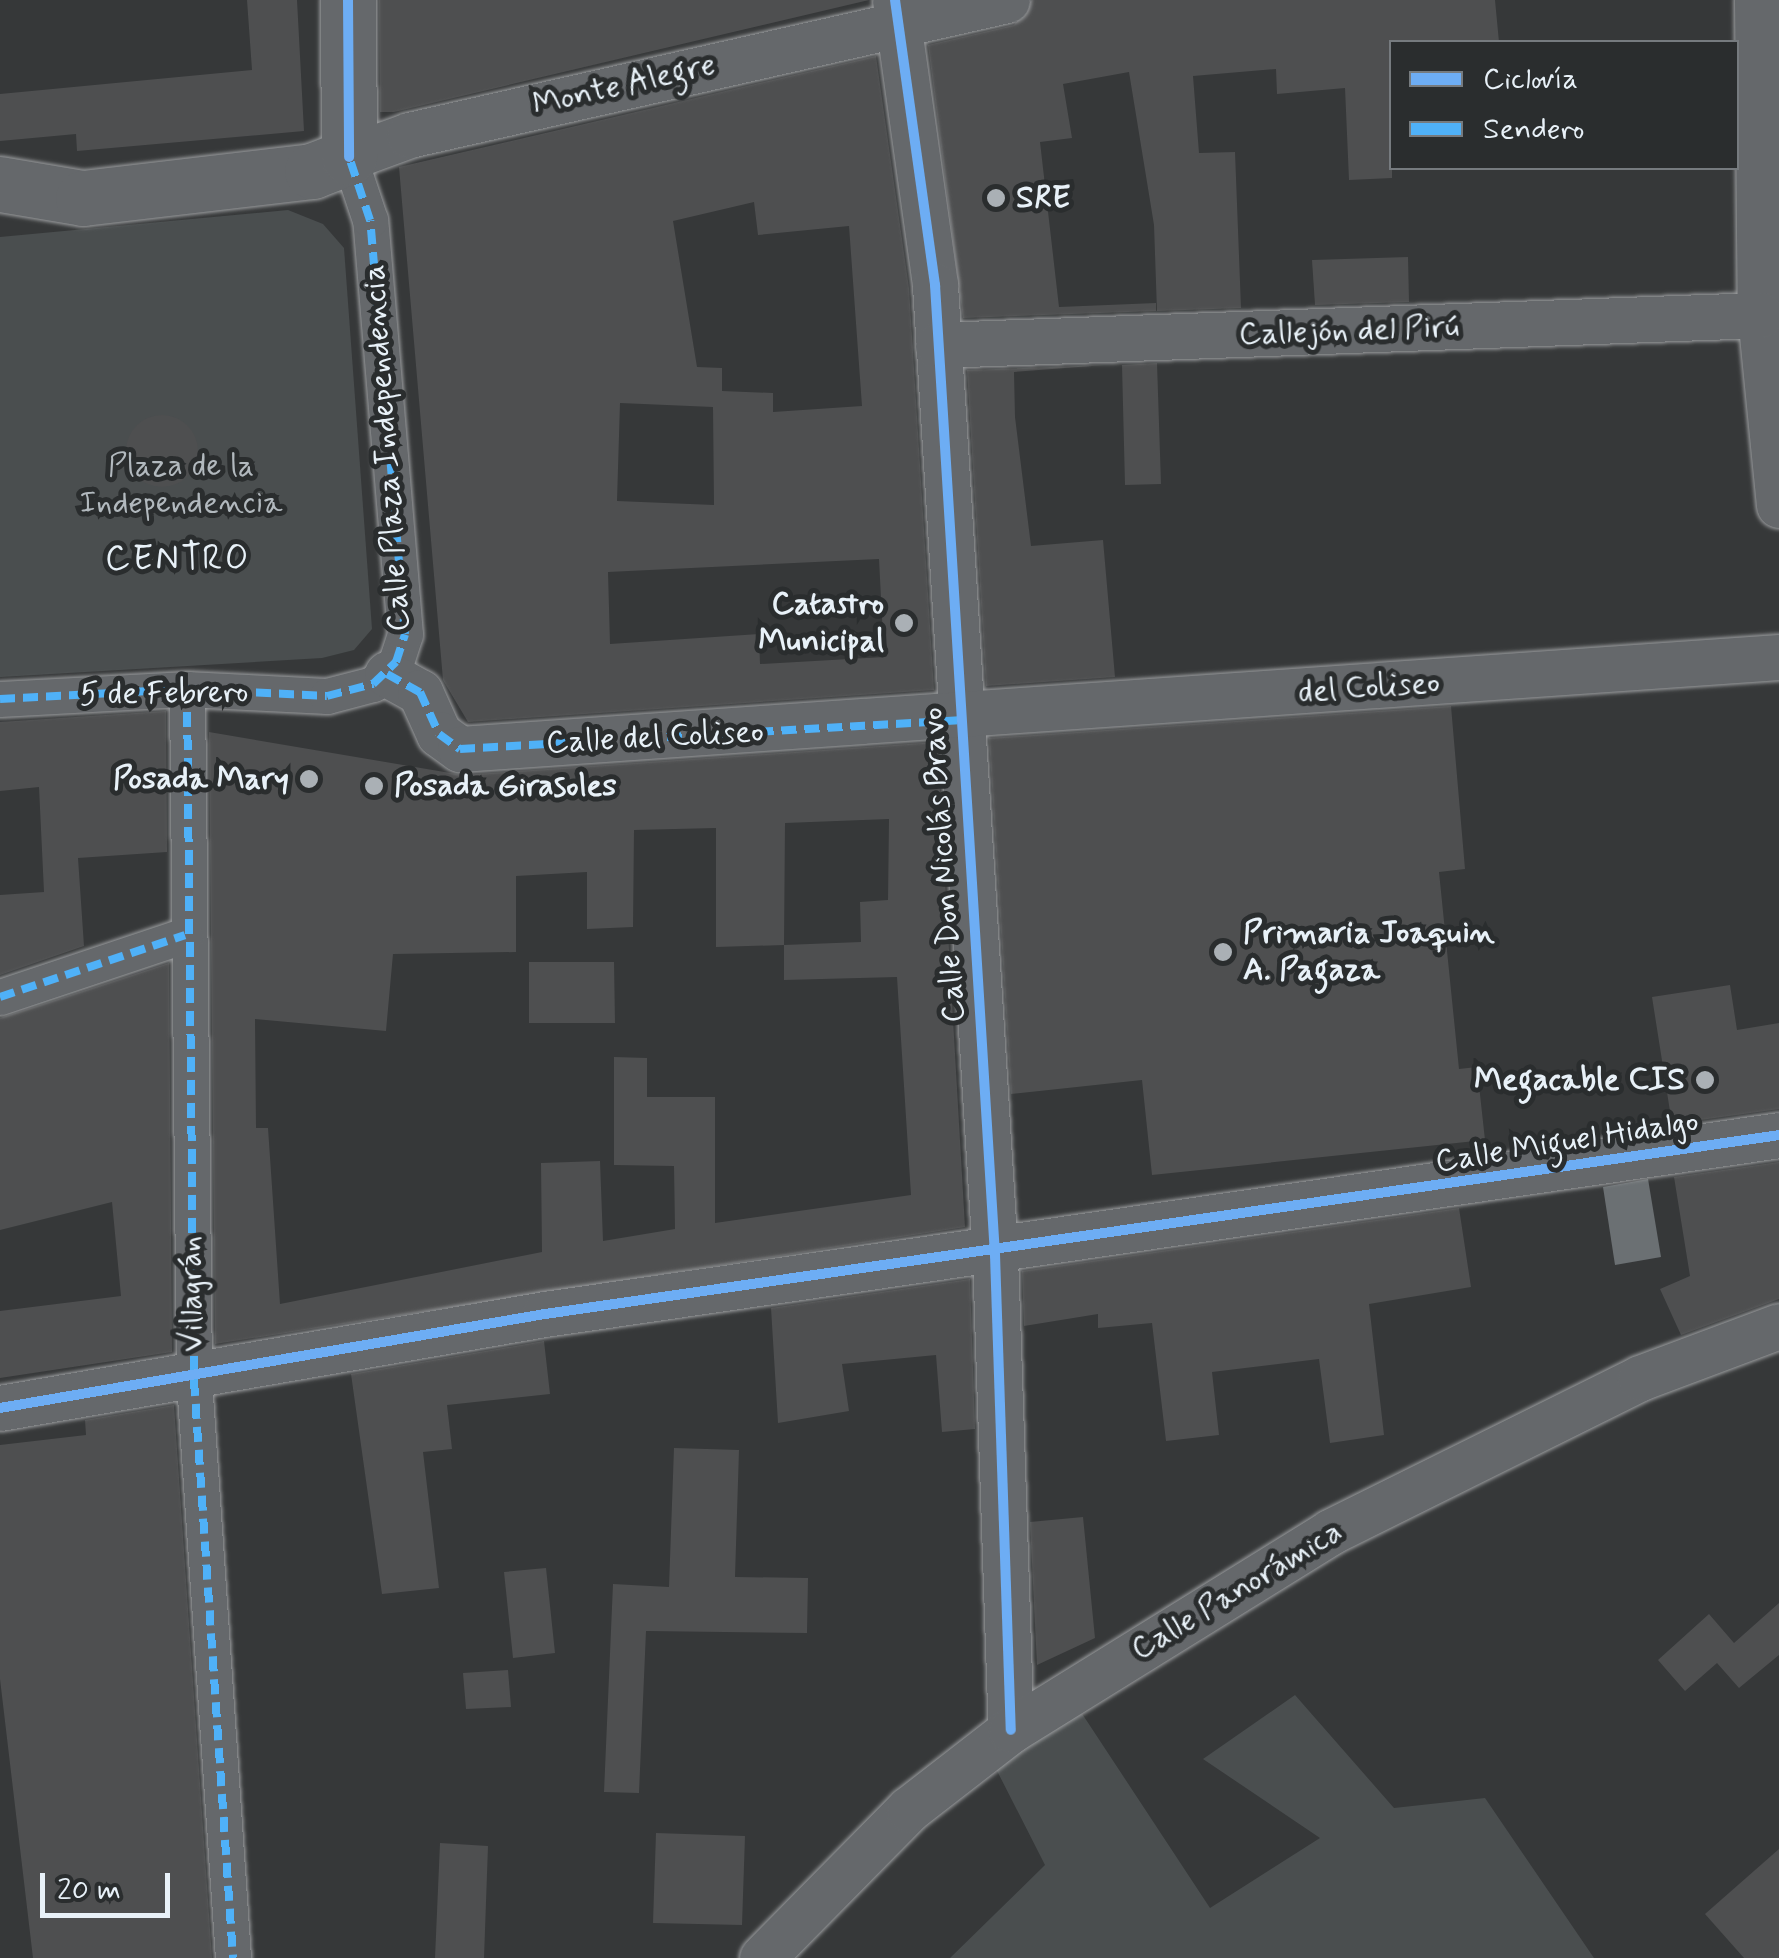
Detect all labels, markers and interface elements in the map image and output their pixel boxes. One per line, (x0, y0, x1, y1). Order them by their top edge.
legend (1389, 40, 1739, 170)
street label: Monte Alegre (530, 46, 718, 124)
text: Ciclovía (1483, 60, 1578, 99)
text: Sendero (1483, 110, 1584, 149)
place label: SRE (1016, 179, 1070, 217)
marker: SRE (985, 187, 1007, 209)
street label: Calle Plaza Independencia (355, 265, 419, 631)
street label: Callejón del Pirú (1239, 308, 1459, 354)
park label: Plaza de la Independencia (79, 448, 283, 523)
district label: CENTRO (103, 538, 253, 580)
place label: Catastro Municipal (758, 586, 884, 661)
marker: Catastro Municipal (893, 612, 915, 634)
street label: del Coliseo (1295, 664, 1443, 712)
street label: 5 de Febrero (77, 673, 251, 715)
street label: Calle Don Nicolás Bravo (914, 706, 974, 1024)
street label: Calle del Coliseo (543, 713, 767, 763)
place label: Posada Mary (113, 760, 289, 798)
place label: Posada Girasoles (394, 767, 617, 805)
marker: Posada Mary (298, 768, 320, 790)
marker: Posada Girasoles (363, 775, 385, 797)
place label: Primaria Joaquin A. Pagaza (1243, 915, 1494, 990)
marker: Primaria Joaquin A. Pagaza (1212, 941, 1234, 963)
place label: Megacable CIS (1475, 1061, 1685, 1099)
marker: Megacable CIS (1694, 1069, 1716, 1091)
street label: Calle Miguel Hidalgo (1435, 1103, 1699, 1181)
street label: Villagrán (172, 1236, 212, 1352)
street label: Calle Panorámica (1126, 1514, 1348, 1668)
scale bar (45, 1853, 175, 1915)
text: 20 m (57, 1871, 121, 1910)

